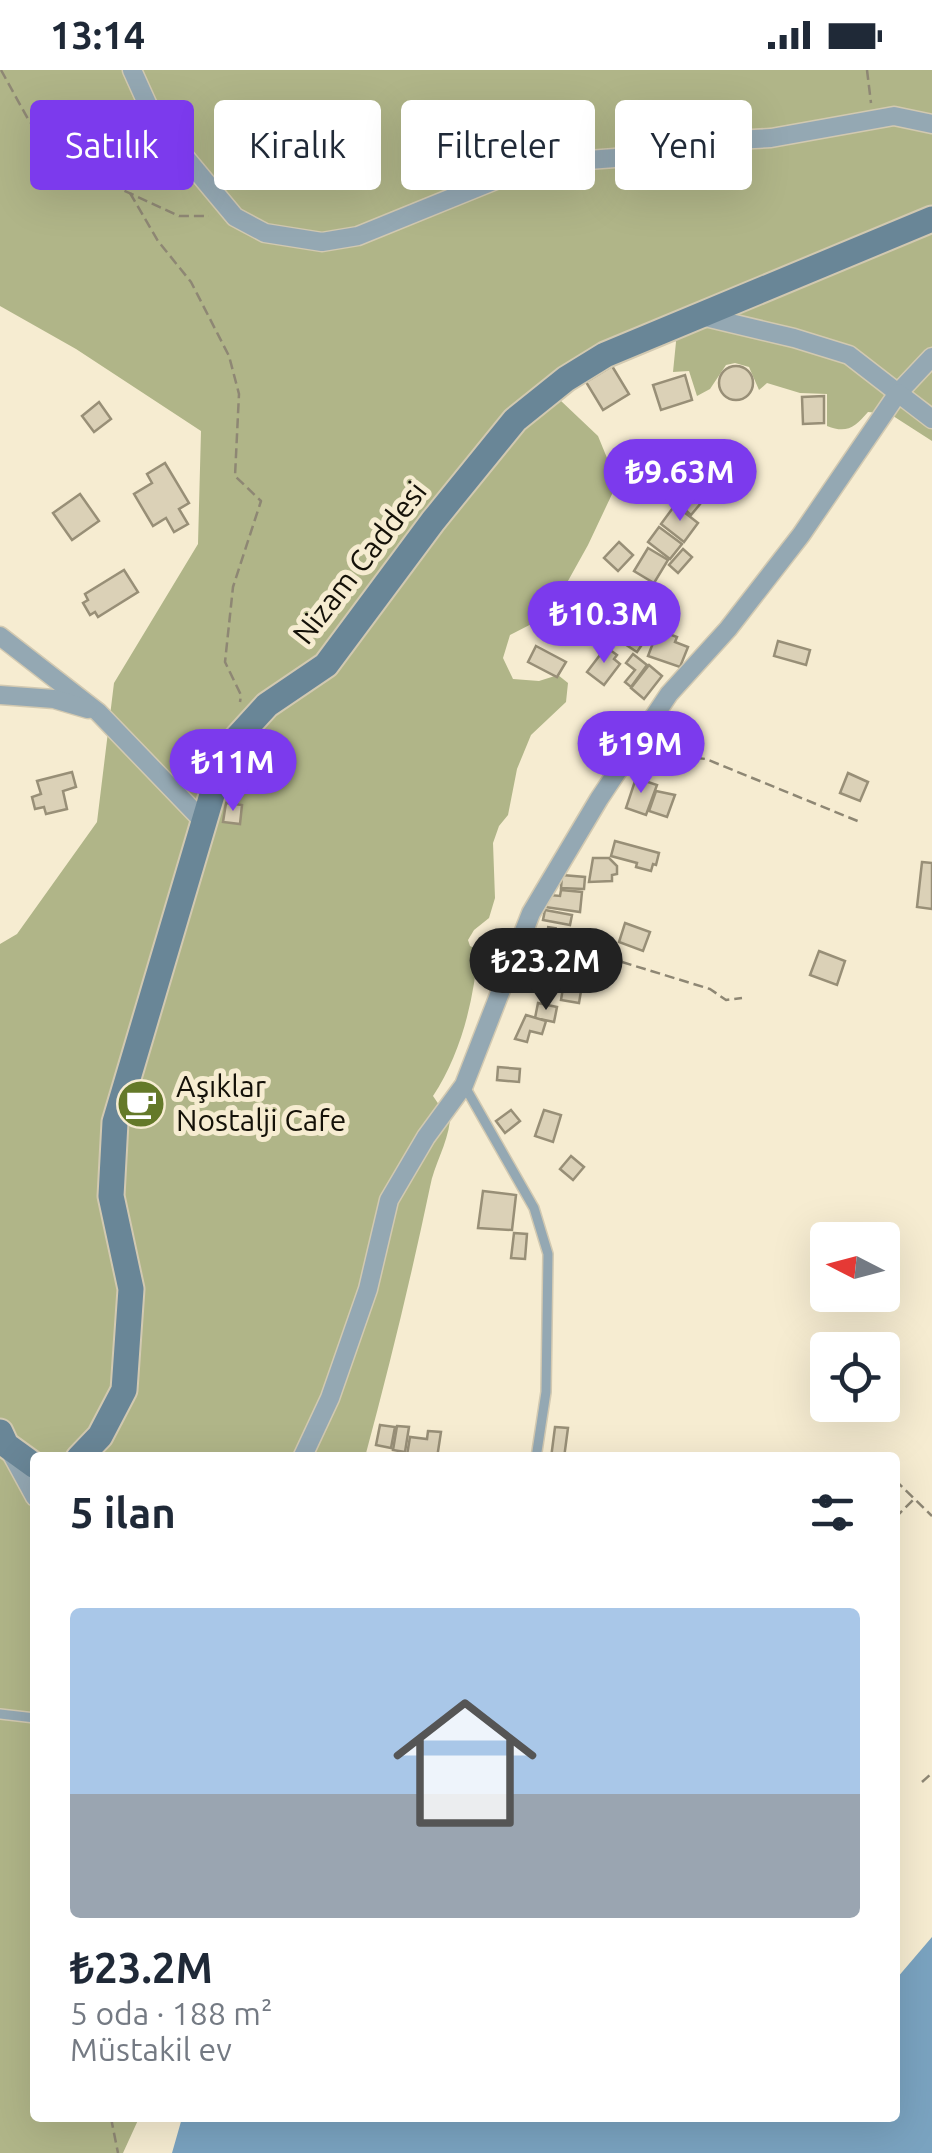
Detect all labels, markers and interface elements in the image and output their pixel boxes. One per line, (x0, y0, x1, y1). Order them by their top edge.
text: 13:14 (50, 14, 145, 56)
chip: Satılık (30, 100, 194, 190)
chip: Kiralık (214, 100, 381, 190)
chip: Filtreler (401, 100, 595, 190)
chip: Yeni (615, 100, 752, 190)
pin: ₺9.63M (599, 439, 761, 524)
text: ₺9.63M (626, 453, 734, 489)
street label: Nizam Caddesi (285, 475, 433, 650)
pin: ₺10.3M (523, 581, 685, 666)
text: ₺10.3M (550, 595, 658, 631)
pin: ₺19M (582, 711, 700, 796)
text: ₺19M (600, 725, 682, 761)
pin: ₺11M (174, 729, 292, 814)
text: ₺11M (192, 743, 274, 779)
pin: ₺23.2M (465, 928, 627, 1013)
text: ₺23.2M (492, 942, 600, 978)
place label: Aşıklar Nostalji Cafe (176, 1069, 346, 1137)
cafe icon: Aşıklar Nostalji Cafe (115, 1078, 167, 1130)
north arrow (810, 1222, 900, 1312)
map controls (810, 1222, 900, 1422)
button: locate (810, 1332, 900, 1422)
icon: filters (805, 1485, 860, 1540)
text: 5 ilan (70, 1489, 176, 1536)
icon: home (375, 1673, 555, 1853)
text: ₺23.2M (70, 1944, 213, 1991)
text: 5 oda · 188 m² (70, 1995, 272, 2031)
text: Müstakil ev (70, 2031, 232, 2067)

